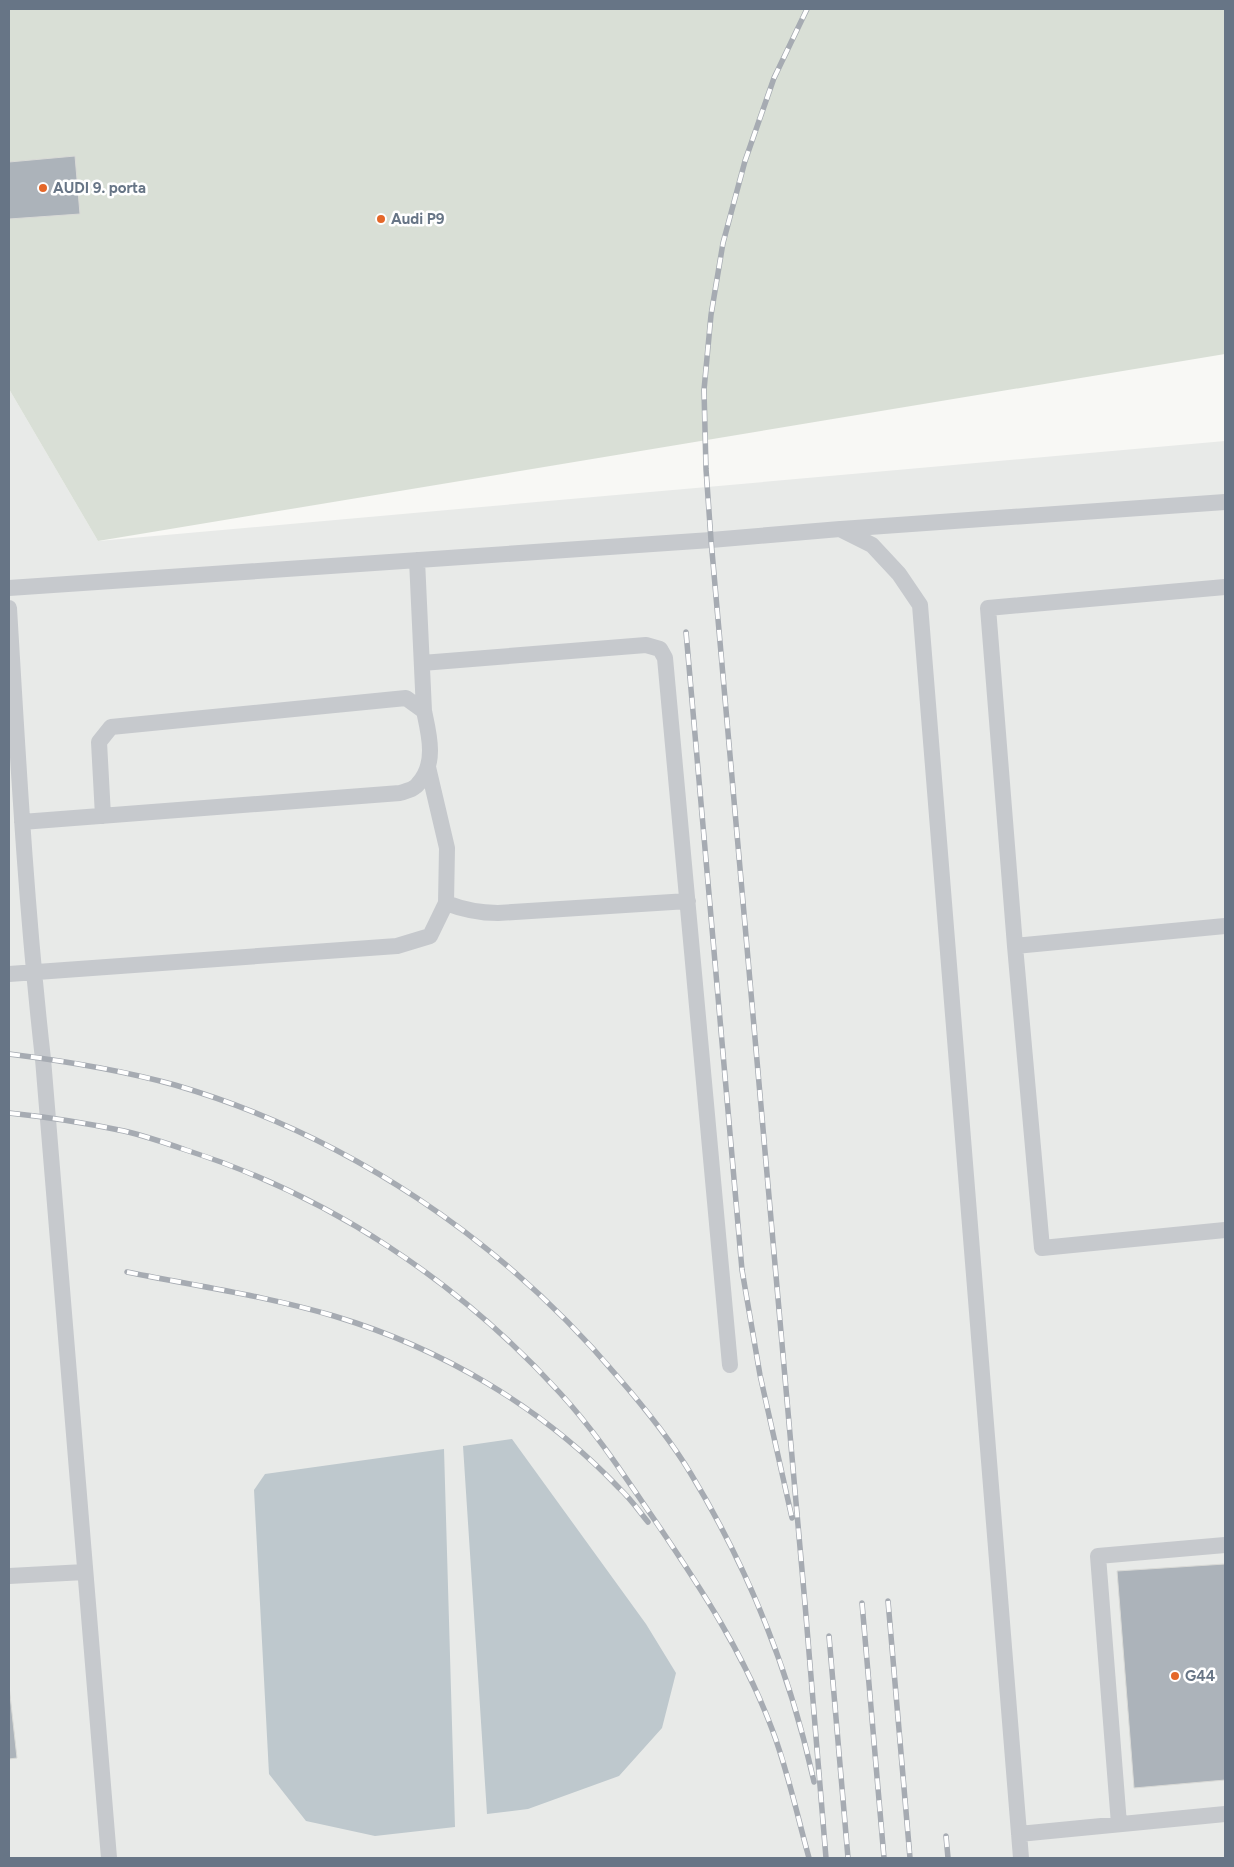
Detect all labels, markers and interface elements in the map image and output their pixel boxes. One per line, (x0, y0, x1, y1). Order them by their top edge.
place label: AUDI 9. porta (53, 179, 146, 197)
marker: AUDI 9. porta (37, 182, 49, 194)
place label: Audi P9 (391, 210, 445, 228)
marker: Audi P9 (375, 213, 387, 225)
place label: G44 (1185, 1667, 1216, 1685)
marker: G44 (1169, 1670, 1181, 1682)

